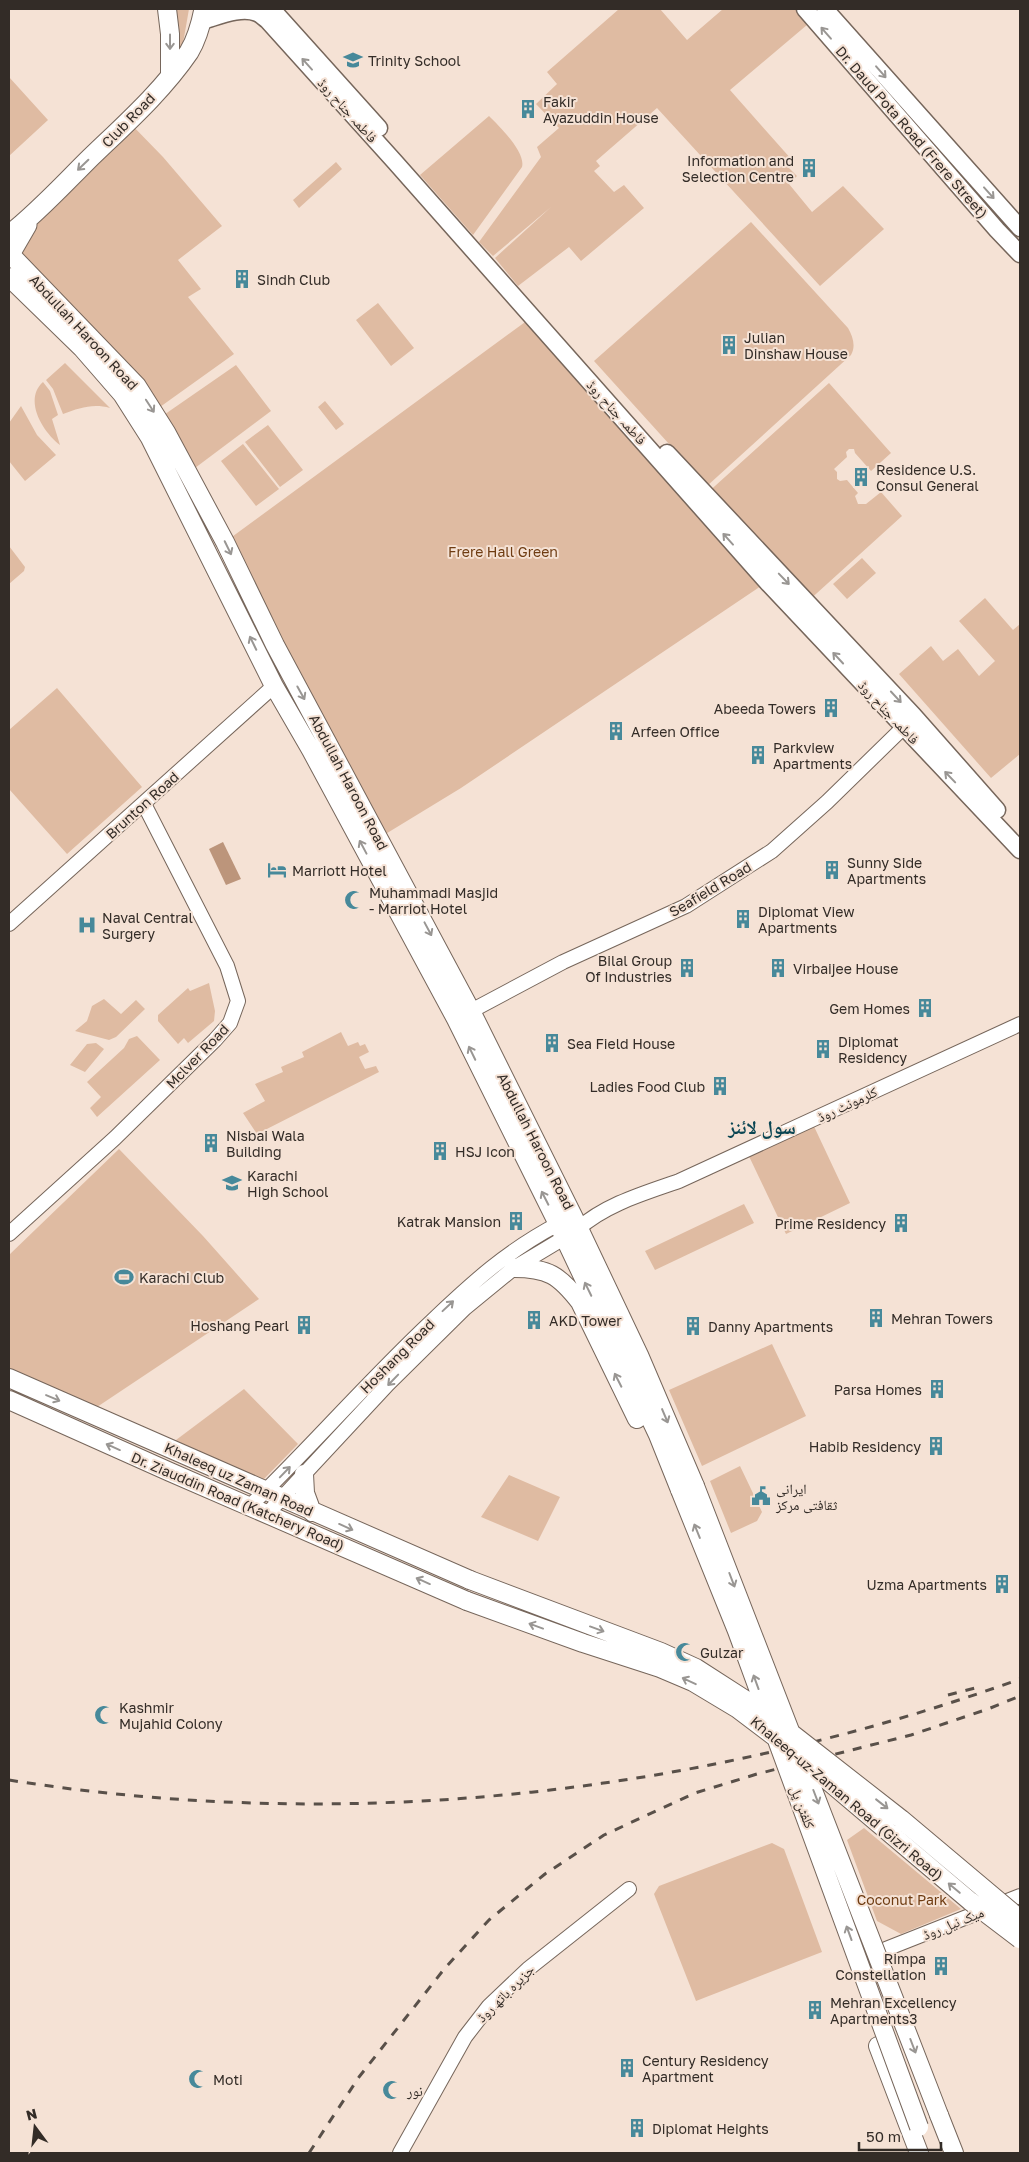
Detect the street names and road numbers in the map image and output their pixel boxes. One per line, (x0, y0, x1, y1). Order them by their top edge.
street label: Dr. Daud Pota Road (Frere Street) (833, 42, 991, 222)
street label: فاطمہ جناح روڈ (313, 74, 382, 147)
street label: Club Road (98, 89, 158, 151)
street label: Abdullah Haroon Road (26, 271, 142, 393)
street label: فاطمہ جناح روڈ (582, 376, 651, 449)
street label: فاطمہ جناح روڈ (854, 677, 923, 749)
street label: Abdullah Haroon Road (306, 711, 392, 853)
street label: Brunton Road (102, 768, 182, 842)
street label: Seafield Road (666, 858, 754, 920)
street label: Mclver Road (162, 1020, 232, 1092)
street label: Abdullah Haroon Road (494, 1070, 578, 1212)
street label: کلرمونٹ روڈ (814, 1083, 880, 1126)
street label: Hoshang Road (356, 1315, 438, 1397)
street label: Khaleeq uz Zaman Road (162, 1438, 316, 1520)
street label: Dr. Ziauddin Road (Katchery Road) (129, 1448, 347, 1554)
street label: Khaleeq-uz-Zaman Road (Gizri Road) (747, 1712, 947, 1884)
street label: کلفٹن پل (786, 1783, 819, 1831)
street label: میک نیل روڈ (920, 1903, 986, 1944)
street label: جزیرہ باتھ روڈ (473, 1961, 538, 2026)

